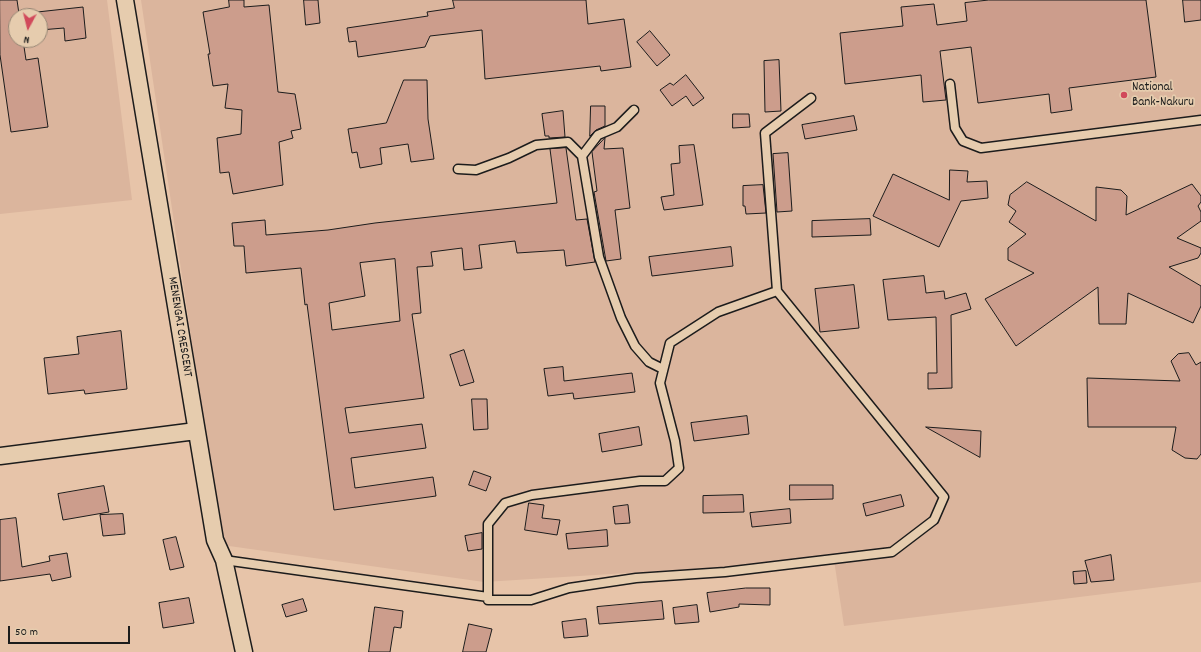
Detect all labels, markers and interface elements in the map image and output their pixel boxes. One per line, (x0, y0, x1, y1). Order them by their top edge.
north arrow (8, 8, 48, 48)
text: N (23, 31, 30, 47)
place label: National Bank-Nakuru (1132, 80, 1194, 111)
marker: National Bank-Nakuru (1119, 90, 1129, 100)
street label: MENENGAI CRESCENT (163, 276, 195, 378)
scale bar (10, 618, 132, 644)
text: 50 m (15, 624, 38, 641)

